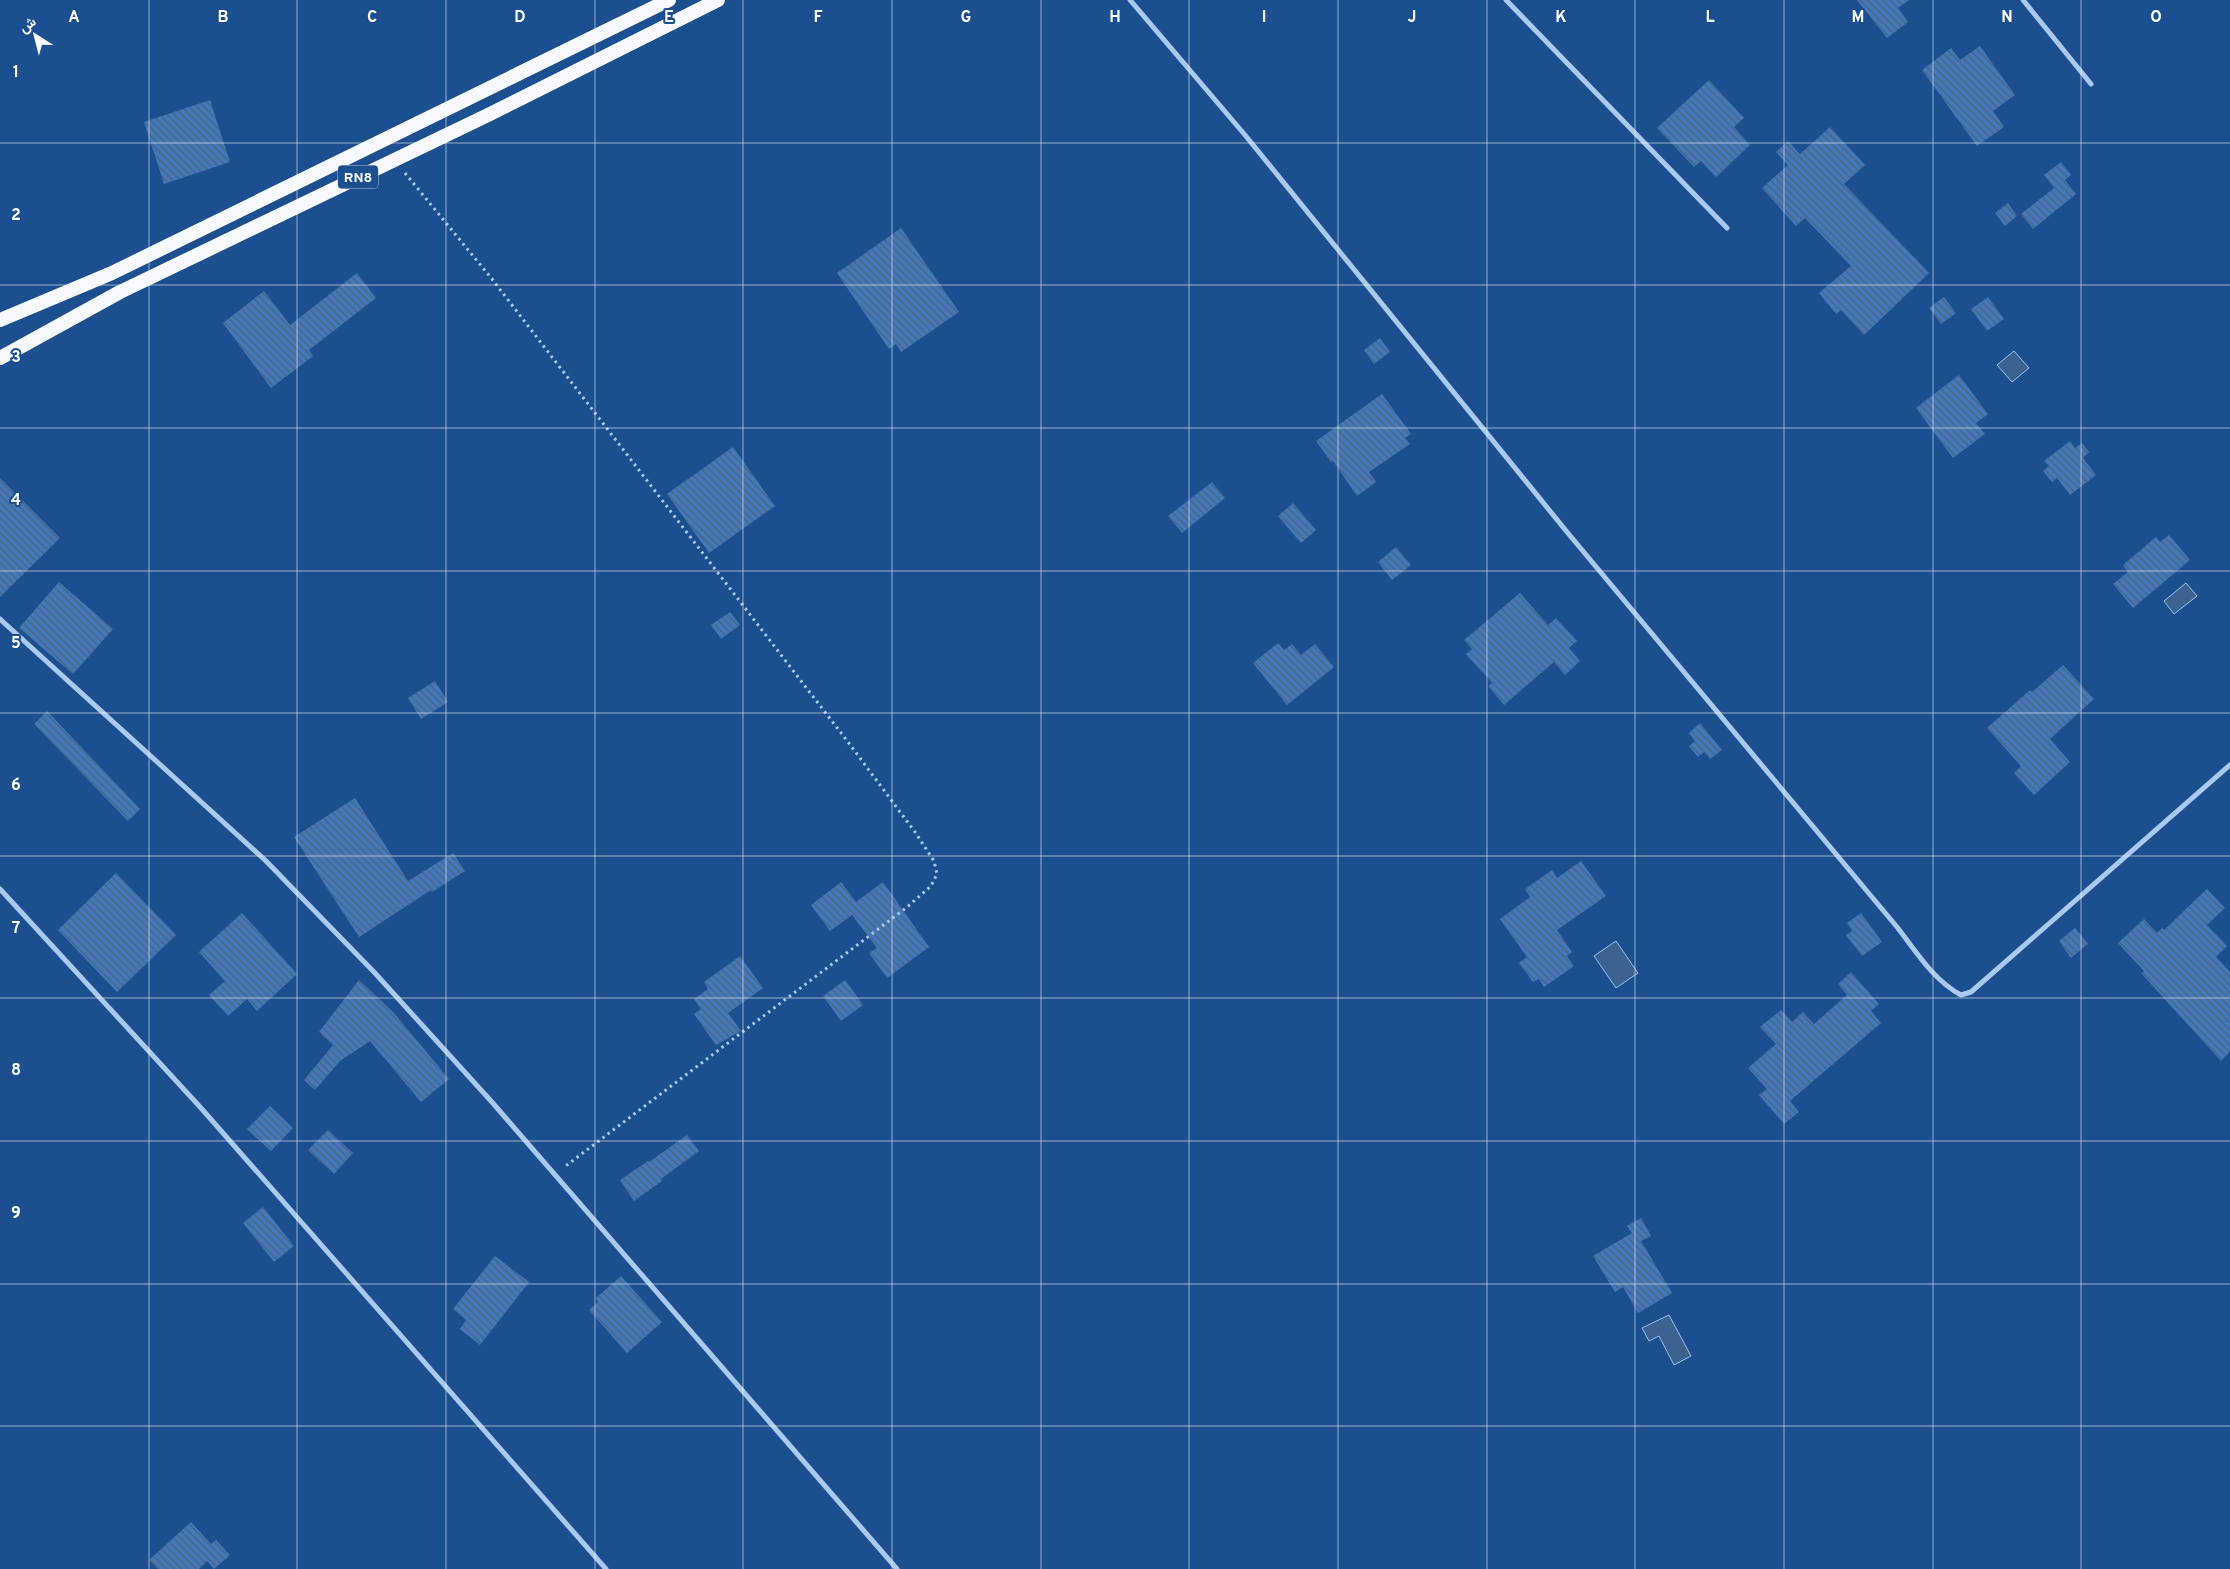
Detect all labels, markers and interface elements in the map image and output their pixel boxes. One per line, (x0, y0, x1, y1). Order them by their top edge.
text: A (68, 8, 80, 28)
text: B (217, 8, 229, 28)
text: C (367, 8, 377, 28)
text: D (514, 8, 526, 28)
text: E (664, 8, 674, 28)
text: F (813, 8, 823, 28)
text: G (961, 8, 971, 28)
text: H (1109, 8, 1121, 28)
text: I (1262, 8, 1266, 28)
text: J (1408, 8, 1416, 28)
text: K (1555, 8, 1567, 28)
text: L (1705, 8, 1715, 28)
text: M (1852, 8, 1864, 28)
text: N (2001, 8, 2013, 28)
text: O (2150, 8, 2162, 28)
north arrow (10, 10, 60, 60)
text: ش (16, 14, 40, 38)
text: 1 (13, 63, 19, 83)
road number: RN8 (338, 166, 378, 188)
text: 2 (11, 206, 21, 226)
text: 3 (11, 348, 21, 368)
text: 4 (11, 491, 21, 511)
text: 5 (11, 634, 21, 654)
text: 6 (11, 776, 21, 796)
text: 7 (12, 919, 20, 939)
text: 8 (11, 1061, 21, 1081)
text: 9 (11, 1204, 21, 1224)

